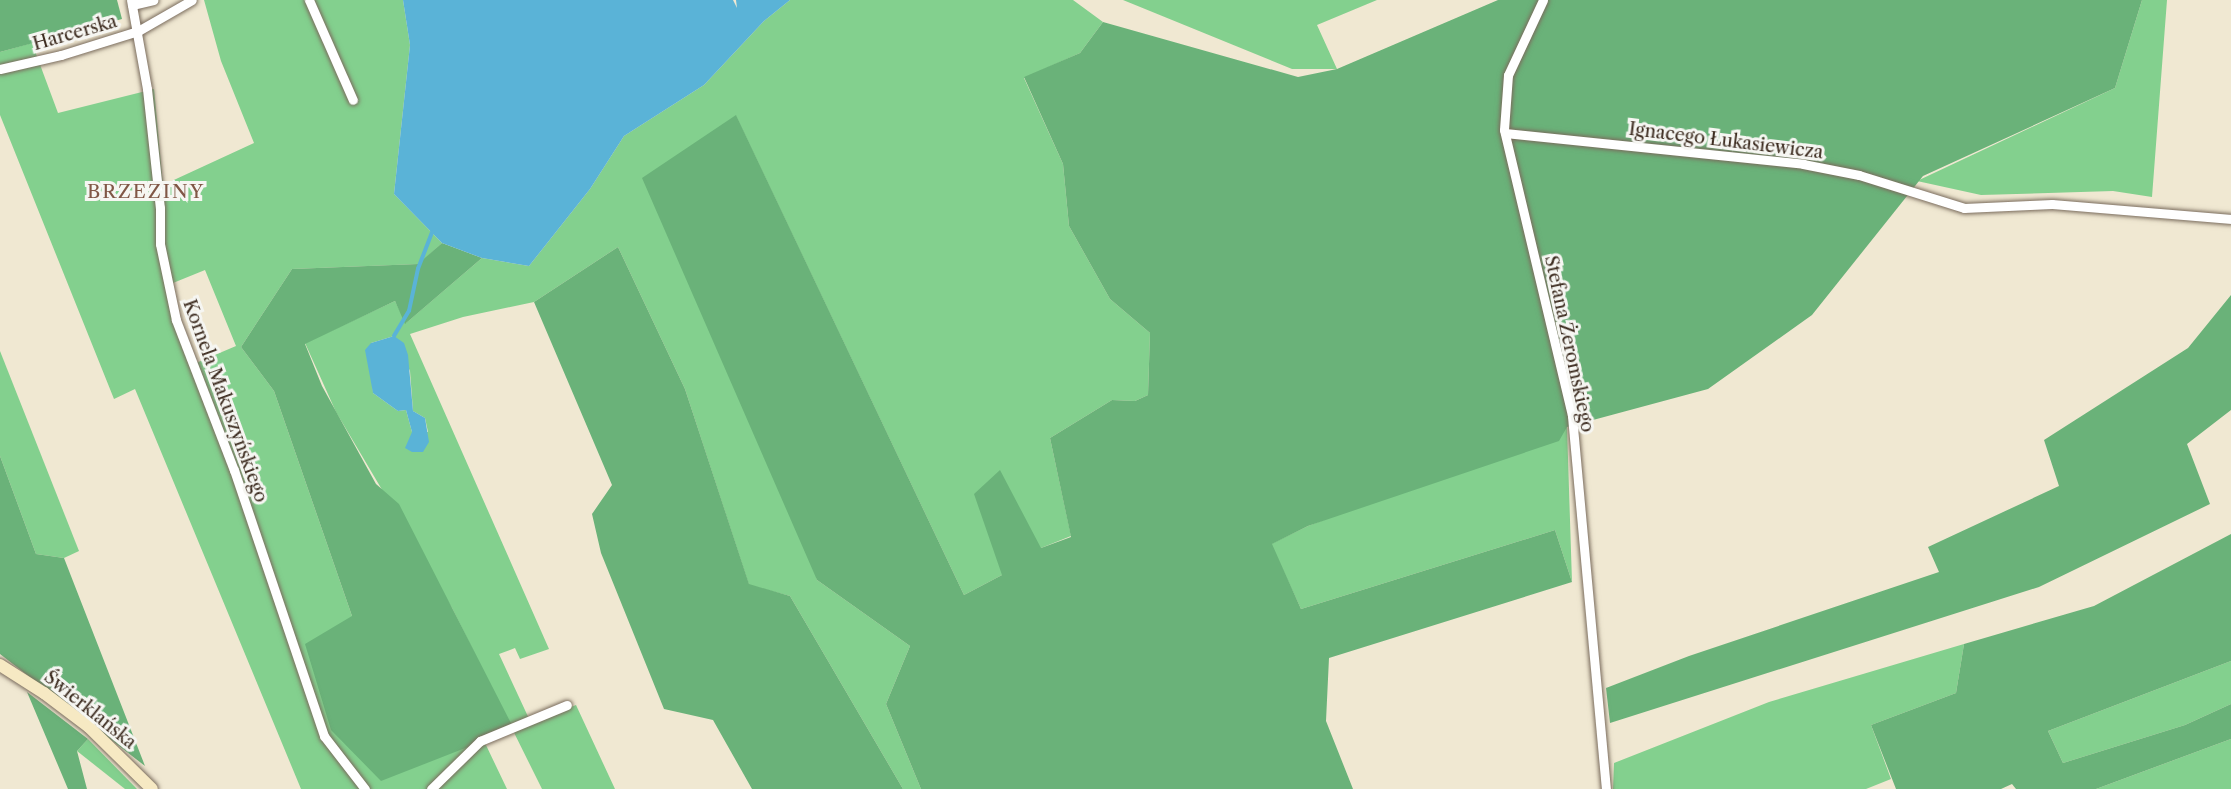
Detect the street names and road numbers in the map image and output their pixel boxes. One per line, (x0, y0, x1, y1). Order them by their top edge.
street label: Harcerska (30, 11, 120, 55)
street label: Ignacego Łukasiewicza (1628, 118, 1824, 164)
street label: Stefana Żeromskiego (1540, 254, 1598, 434)
street label: Kornela Makuszyńskiego (178, 297, 272, 505)
street label: Świerklańska (40, 666, 140, 754)

